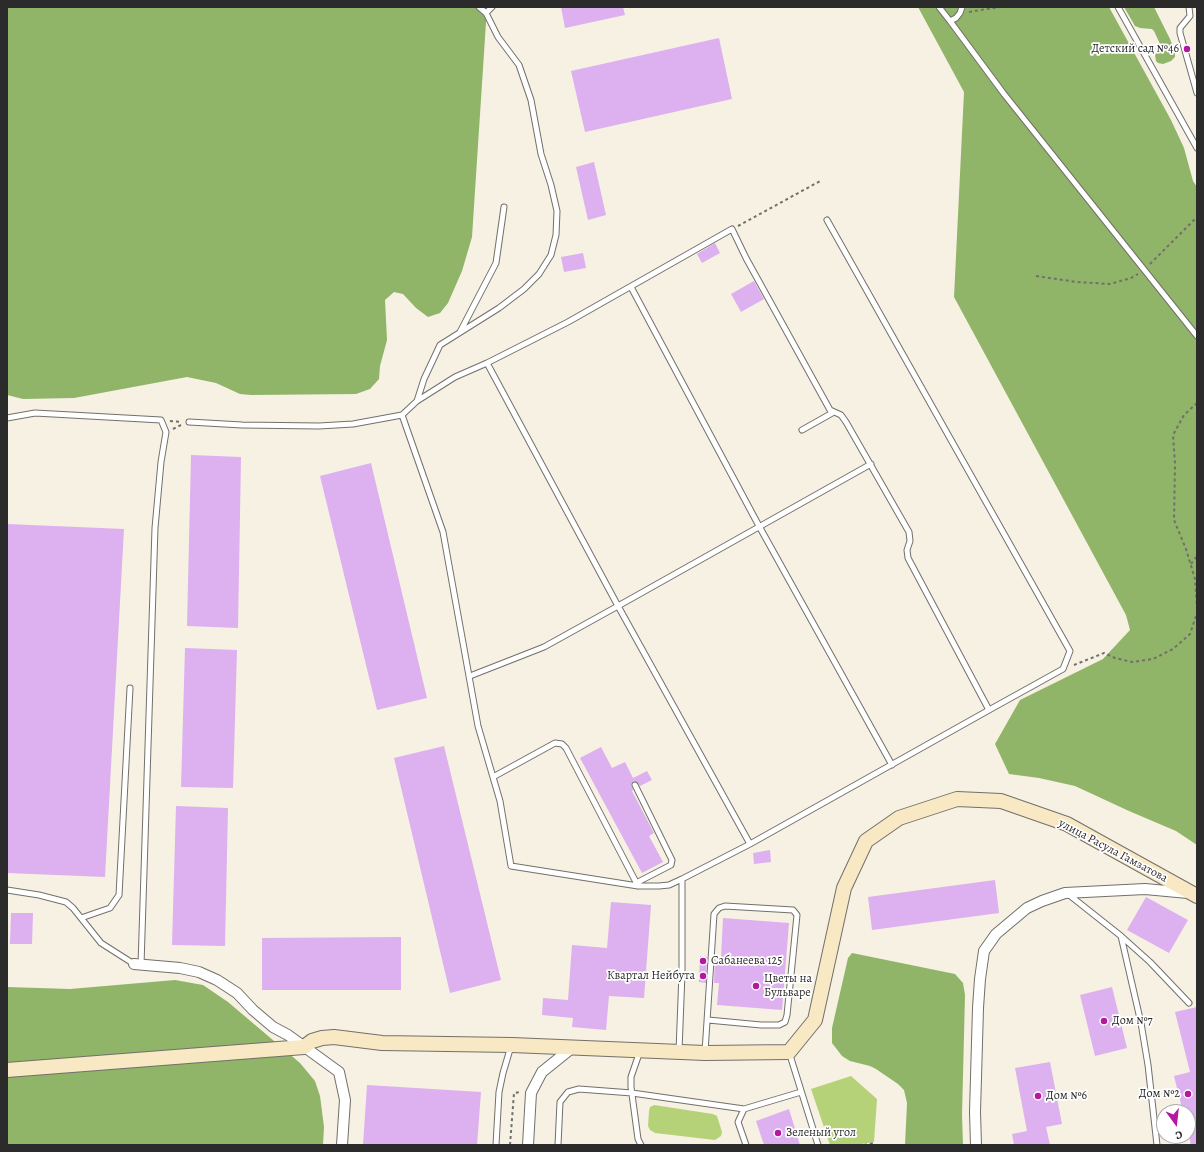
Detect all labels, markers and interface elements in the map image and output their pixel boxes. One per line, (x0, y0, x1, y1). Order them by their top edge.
place label: Детский сад №46 (1091, 42, 1179, 56)
marker: Детский сад №46 (1182, 44, 1192, 54)
street label: улица Расула Гамзатова (1056, 816, 1170, 886)
place label: Сабанеева 125 (711, 954, 782, 968)
marker: Сабанеева 125 (698, 956, 708, 966)
place label: Квартал Нейбута (607, 969, 695, 983)
marker: Квартал Нейбута (698, 971, 708, 981)
place label: Цветы на Бульваре (764, 972, 812, 1000)
marker: Цветы на Бульваре (751, 981, 761, 991)
place label: Дом №7 (1112, 1014, 1153, 1028)
marker: Дом №7 (1099, 1016, 1109, 1026)
place label: Дом №2 (1139, 1087, 1180, 1101)
place label: Дом №6 (1046, 1089, 1087, 1103)
marker: Дом №2 (1183, 1089, 1193, 1099)
marker: Дом №6 (1033, 1091, 1043, 1101)
north arrow (1156, 1104, 1196, 1144)
place label: Зеленый угол (786, 1126, 856, 1140)
text: С (1174, 1127, 1184, 1143)
marker: Зеленый угол (773, 1128, 783, 1138)

